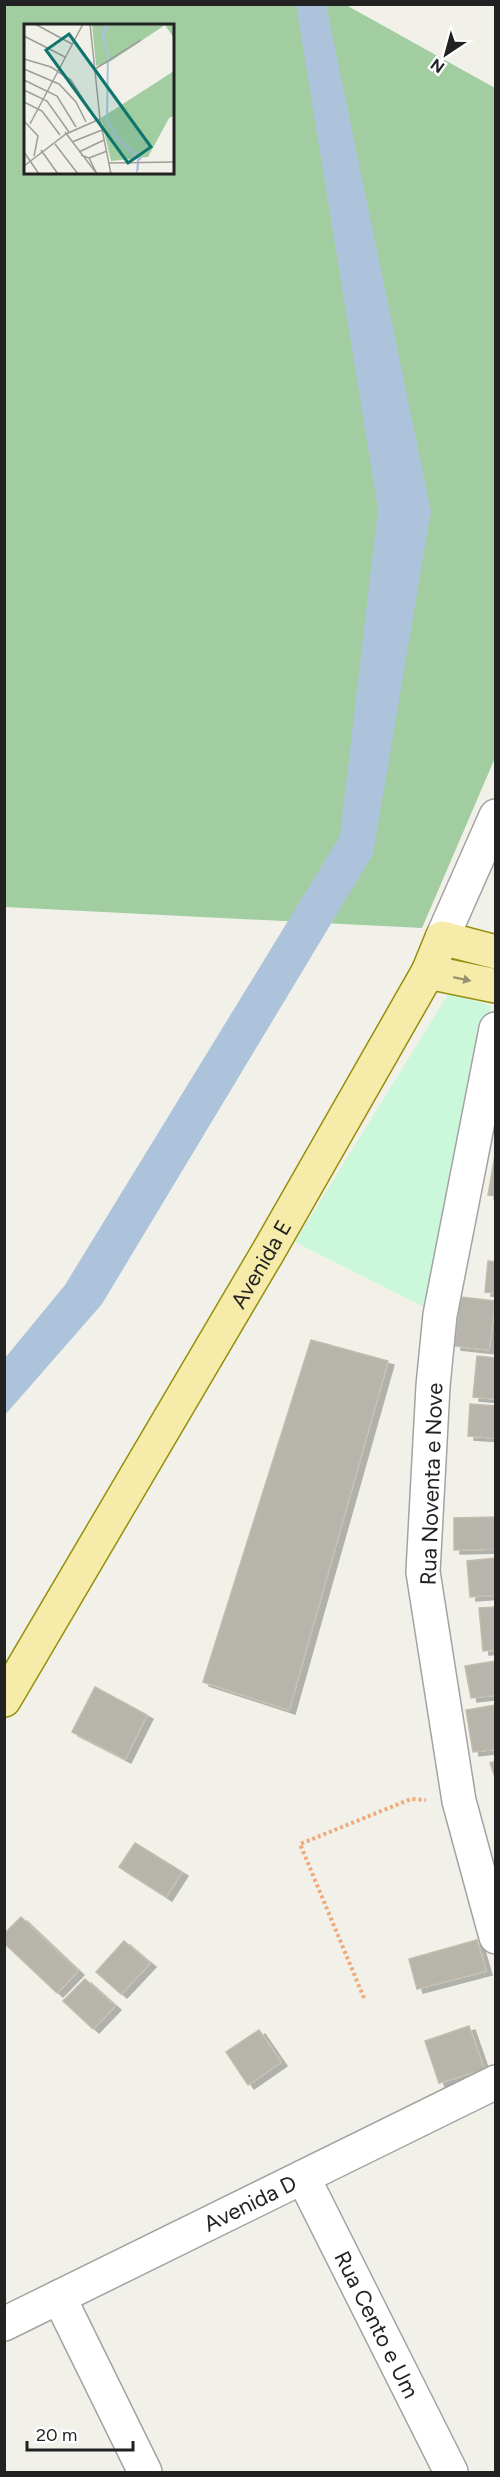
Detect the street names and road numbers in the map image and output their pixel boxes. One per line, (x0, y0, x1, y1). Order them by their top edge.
street label: Avenida E (225, 1215, 297, 1313)
street label: Rua Noventa e Nove (414, 1382, 449, 1586)
street label: Avenida D (199, 2169, 301, 2238)
street label: Rua Cento e Um (328, 2247, 425, 2403)

